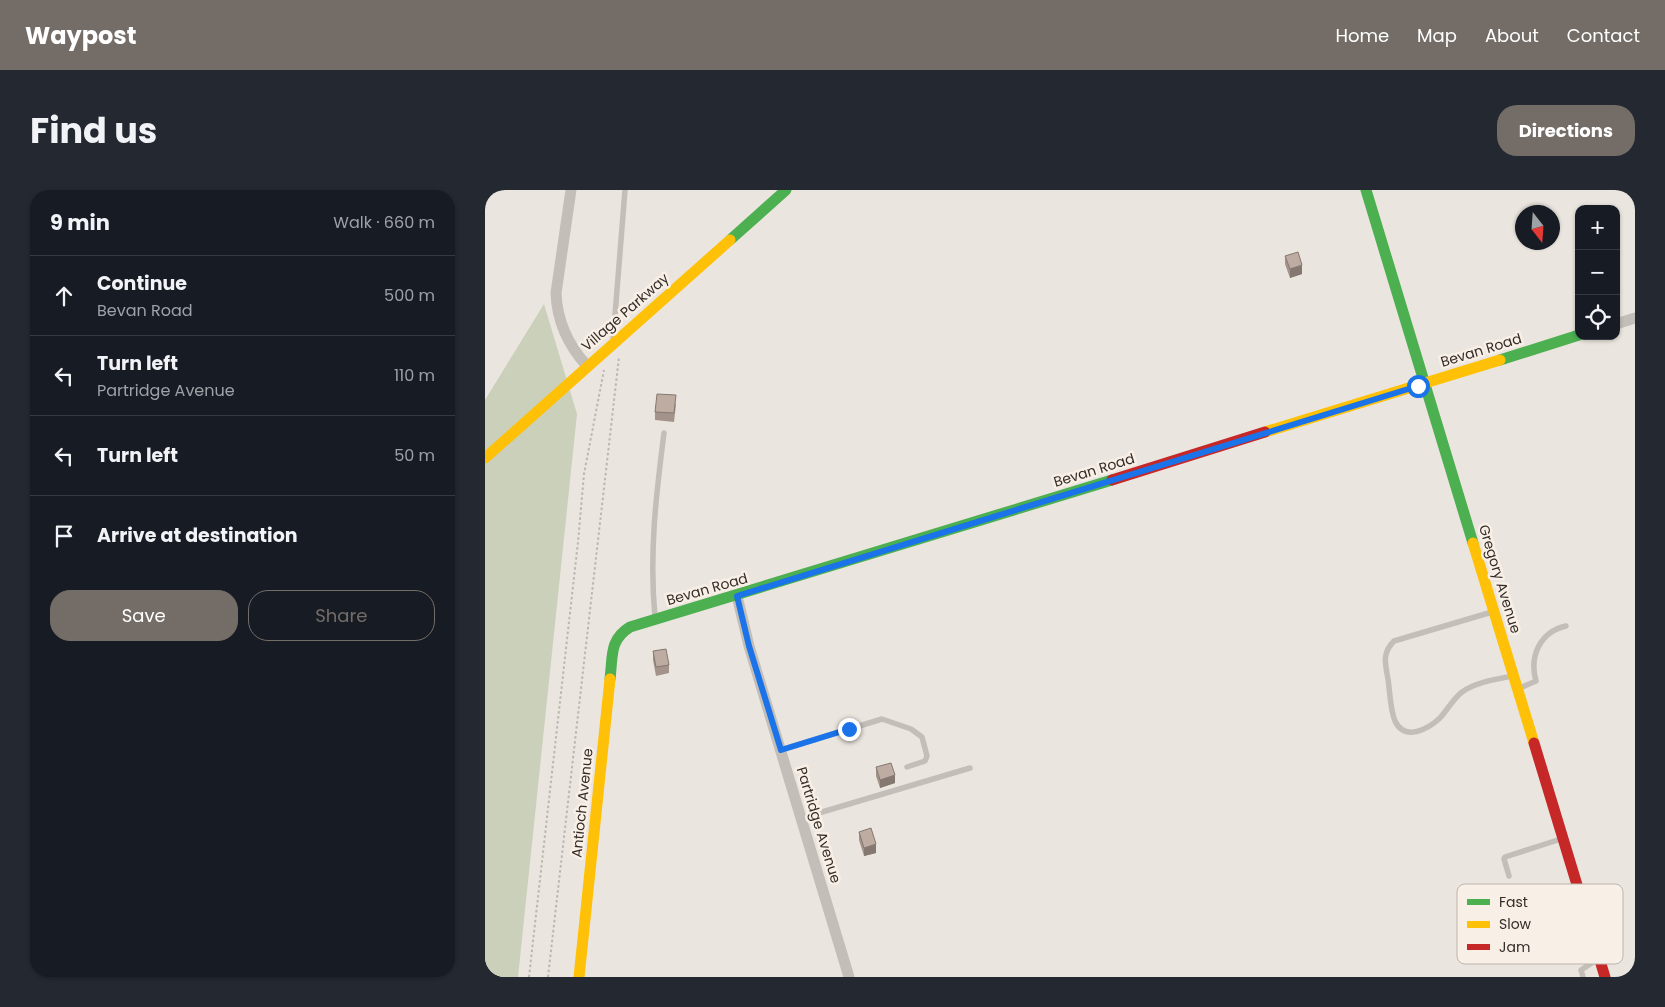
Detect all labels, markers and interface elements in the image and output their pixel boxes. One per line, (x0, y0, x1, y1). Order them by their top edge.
text: Waypost (25, 19, 136, 52)
text: Home (1335, 23, 1389, 48)
text: Map (1417, 23, 1457, 48)
text: About (1485, 23, 1539, 48)
text: Contact (1567, 23, 1640, 48)
button: Directions (1497, 105, 1635, 156)
text: Find us (30, 106, 157, 155)
north arrow (1515, 205, 1560, 250)
map controls (1575, 205, 1620, 340)
button: + (1575, 205, 1620, 250)
text: 9 min (50, 208, 110, 237)
text: Walk · 660 m (333, 211, 435, 234)
button: − (1575, 250, 1620, 295)
street label: Village Parkway (577, 268, 673, 356)
text: Continue (97, 270, 187, 297)
icon: ahead (50, 282, 78, 310)
text: 500 m (384, 284, 435, 307)
button: locate (1575, 295, 1620, 340)
text: Bevan Road (97, 299, 193, 322)
street label: Bevan Road (1438, 328, 1524, 372)
text: Turn left (97, 350, 178, 377)
icon: left (50, 362, 78, 390)
text: 110 m (394, 364, 435, 387)
route start (1407, 375, 1430, 398)
text: Partridge Avenue (97, 379, 235, 402)
icon: left (50, 442, 78, 470)
text: Turn left (97, 442, 178, 469)
text: 50 m (394, 444, 435, 467)
street label: Bevan Road (1051, 448, 1137, 492)
icon: arrive (50, 522, 78, 550)
text: Arrive at destination (97, 522, 298, 549)
street label: Gregory Avenue (1474, 522, 1526, 636)
street label: Bevan Road (664, 568, 750, 610)
button: Save (50, 590, 238, 641)
button: Share (248, 590, 435, 641)
route end (838, 718, 861, 741)
street label: Antioch Avenue (566, 747, 598, 859)
street label: Partridge Avenue (792, 764, 846, 886)
legend (1457, 884, 1623, 964)
text: Fast (1499, 892, 1528, 912)
text: Slow (1499, 914, 1532, 934)
text: Jam (1499, 937, 1530, 957)

